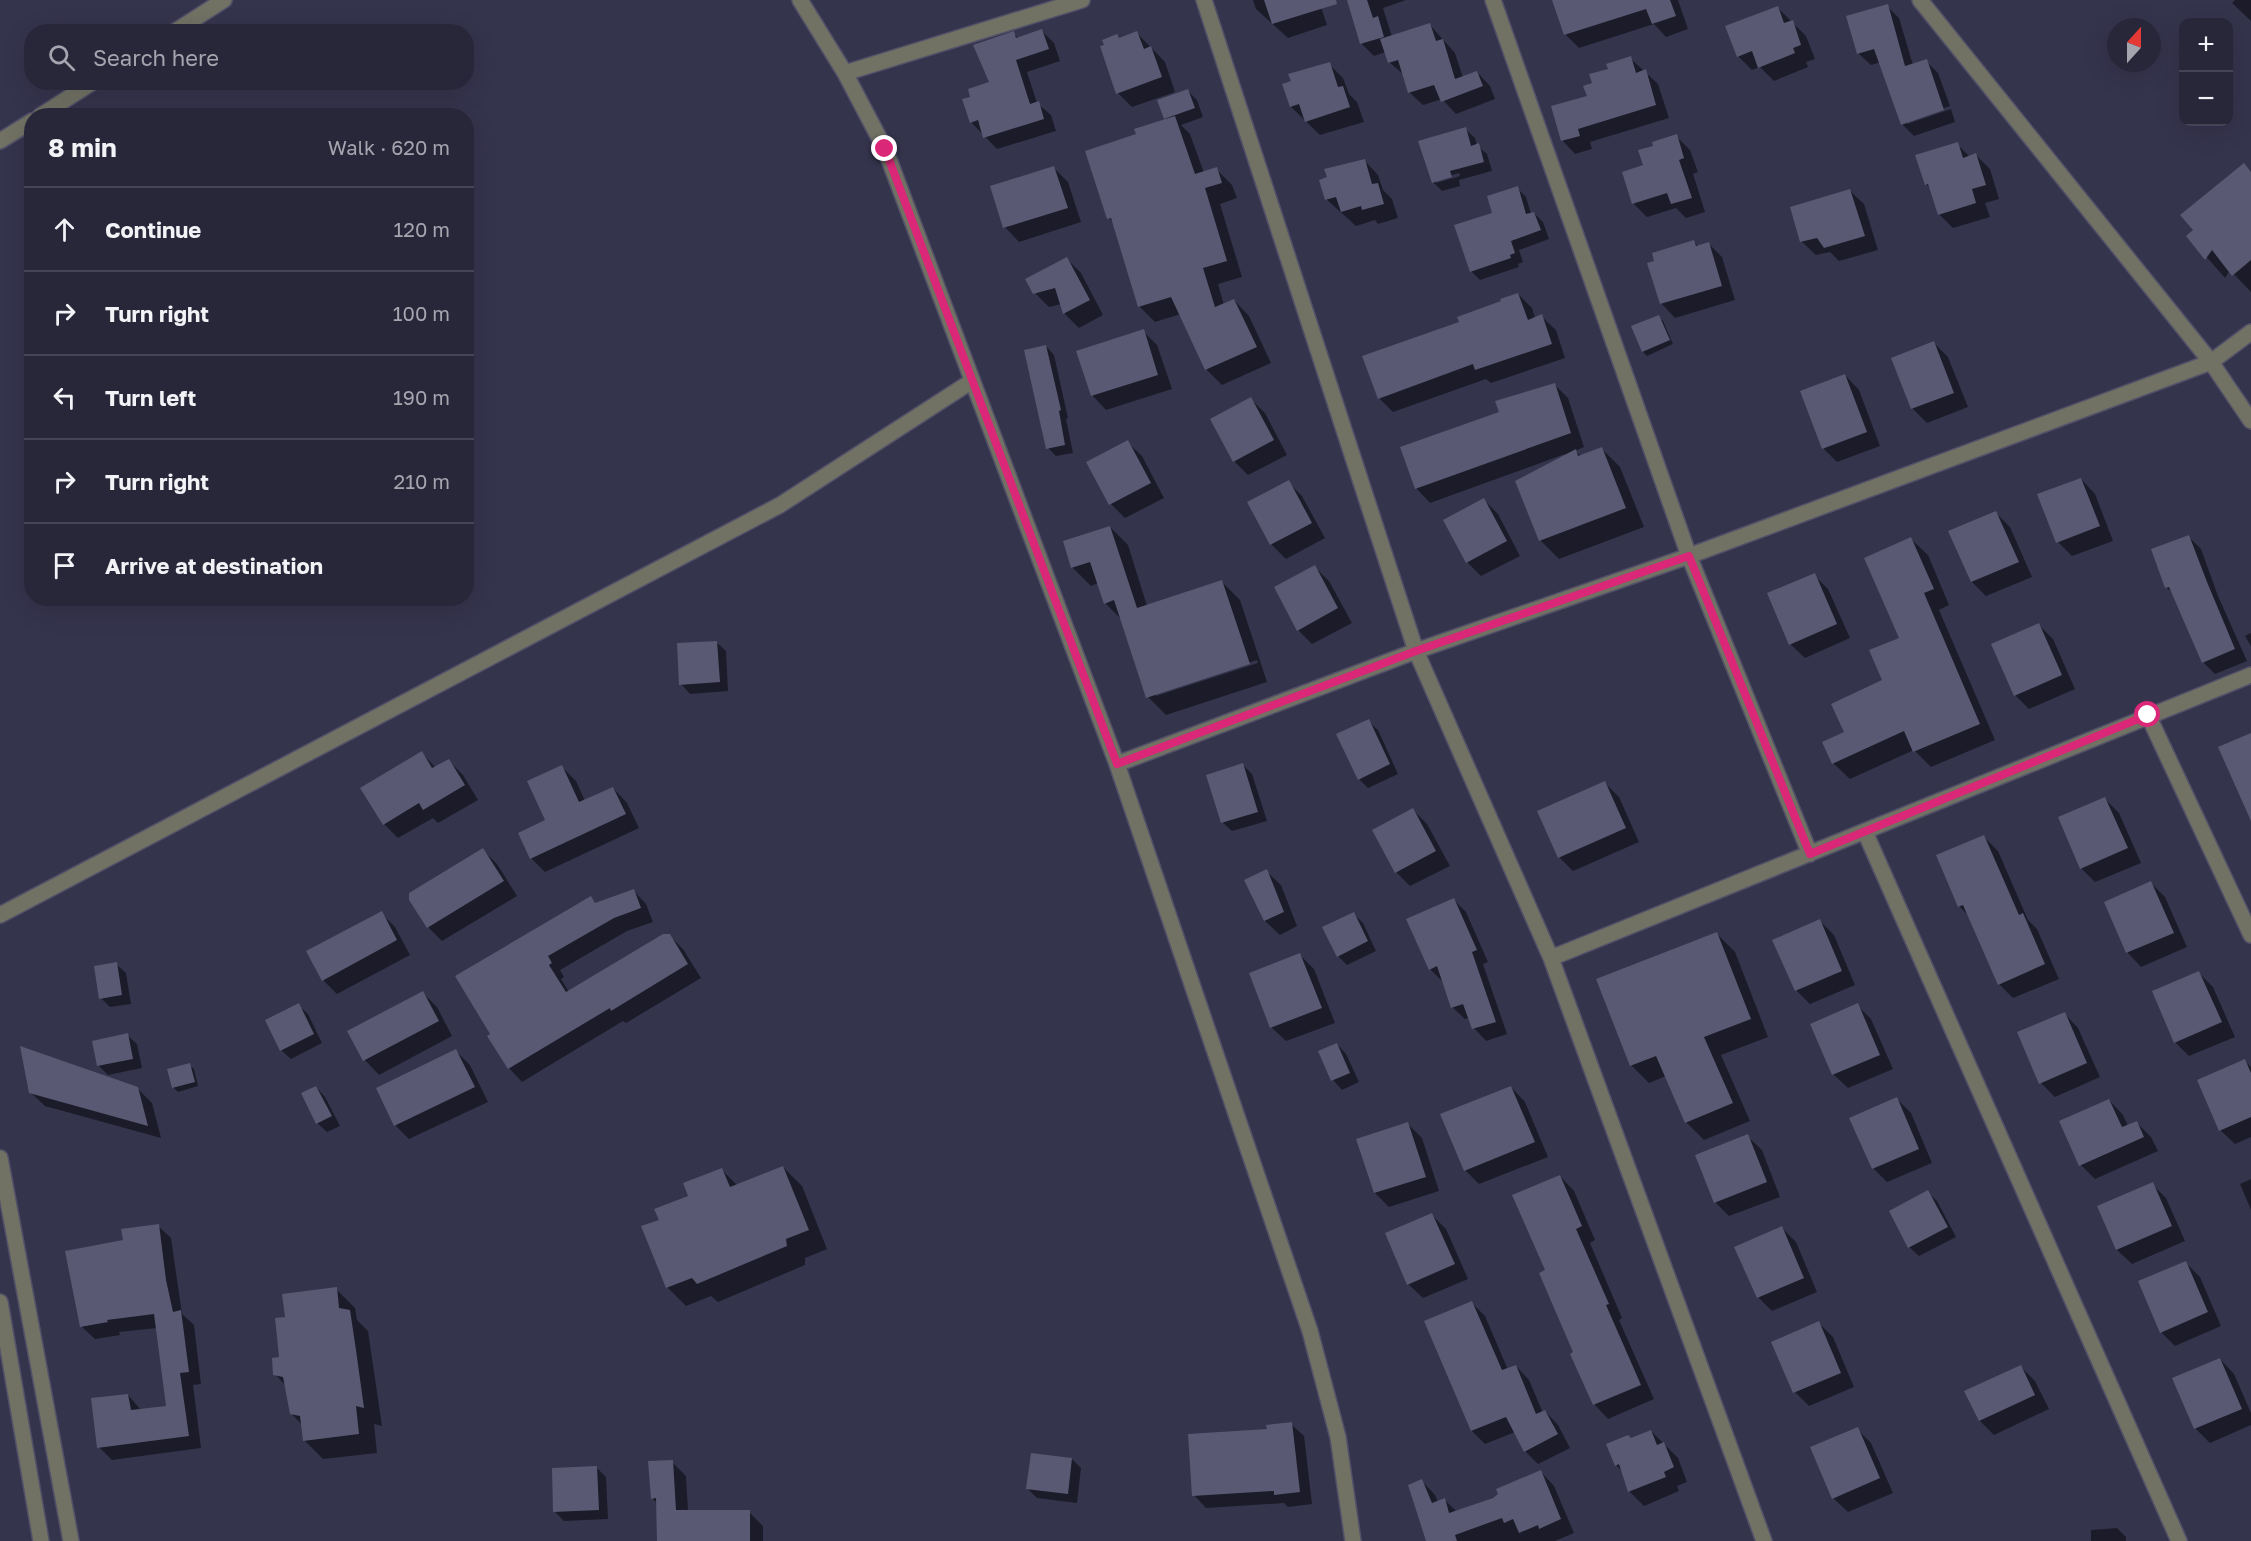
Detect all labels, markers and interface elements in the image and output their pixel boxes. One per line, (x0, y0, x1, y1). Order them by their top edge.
north arrow (2107, 18, 2161, 72)
map controls (2179, 18, 2233, 126)
button: + (2179, 18, 2233, 72)
search box (24, 24, 474, 90)
icon: search (45, 41, 78, 74)
text: Search here (93, 44, 219, 71)
button: − (2179, 72, 2233, 126)
text: 8 min (48, 132, 117, 163)
text: Walk · 620 m (328, 135, 450, 159)
route end (871, 135, 897, 161)
icon: ahead (48, 213, 81, 246)
text: Continue (105, 216, 201, 243)
text: 120 m (394, 217, 450, 241)
icon: right (48, 297, 81, 330)
text: Turn right (105, 300, 209, 327)
text: 100 m (393, 301, 450, 325)
icon: left (48, 381, 81, 414)
text: Turn left (105, 384, 196, 411)
text: 190 m (393, 385, 450, 409)
icon: right (48, 465, 81, 498)
text: Turn right (105, 468, 209, 495)
text: 210 m (394, 469, 450, 493)
icon: arrive (48, 549, 81, 582)
text: Arrive at destination (105, 552, 323, 579)
route start (2134, 701, 2160, 727)

